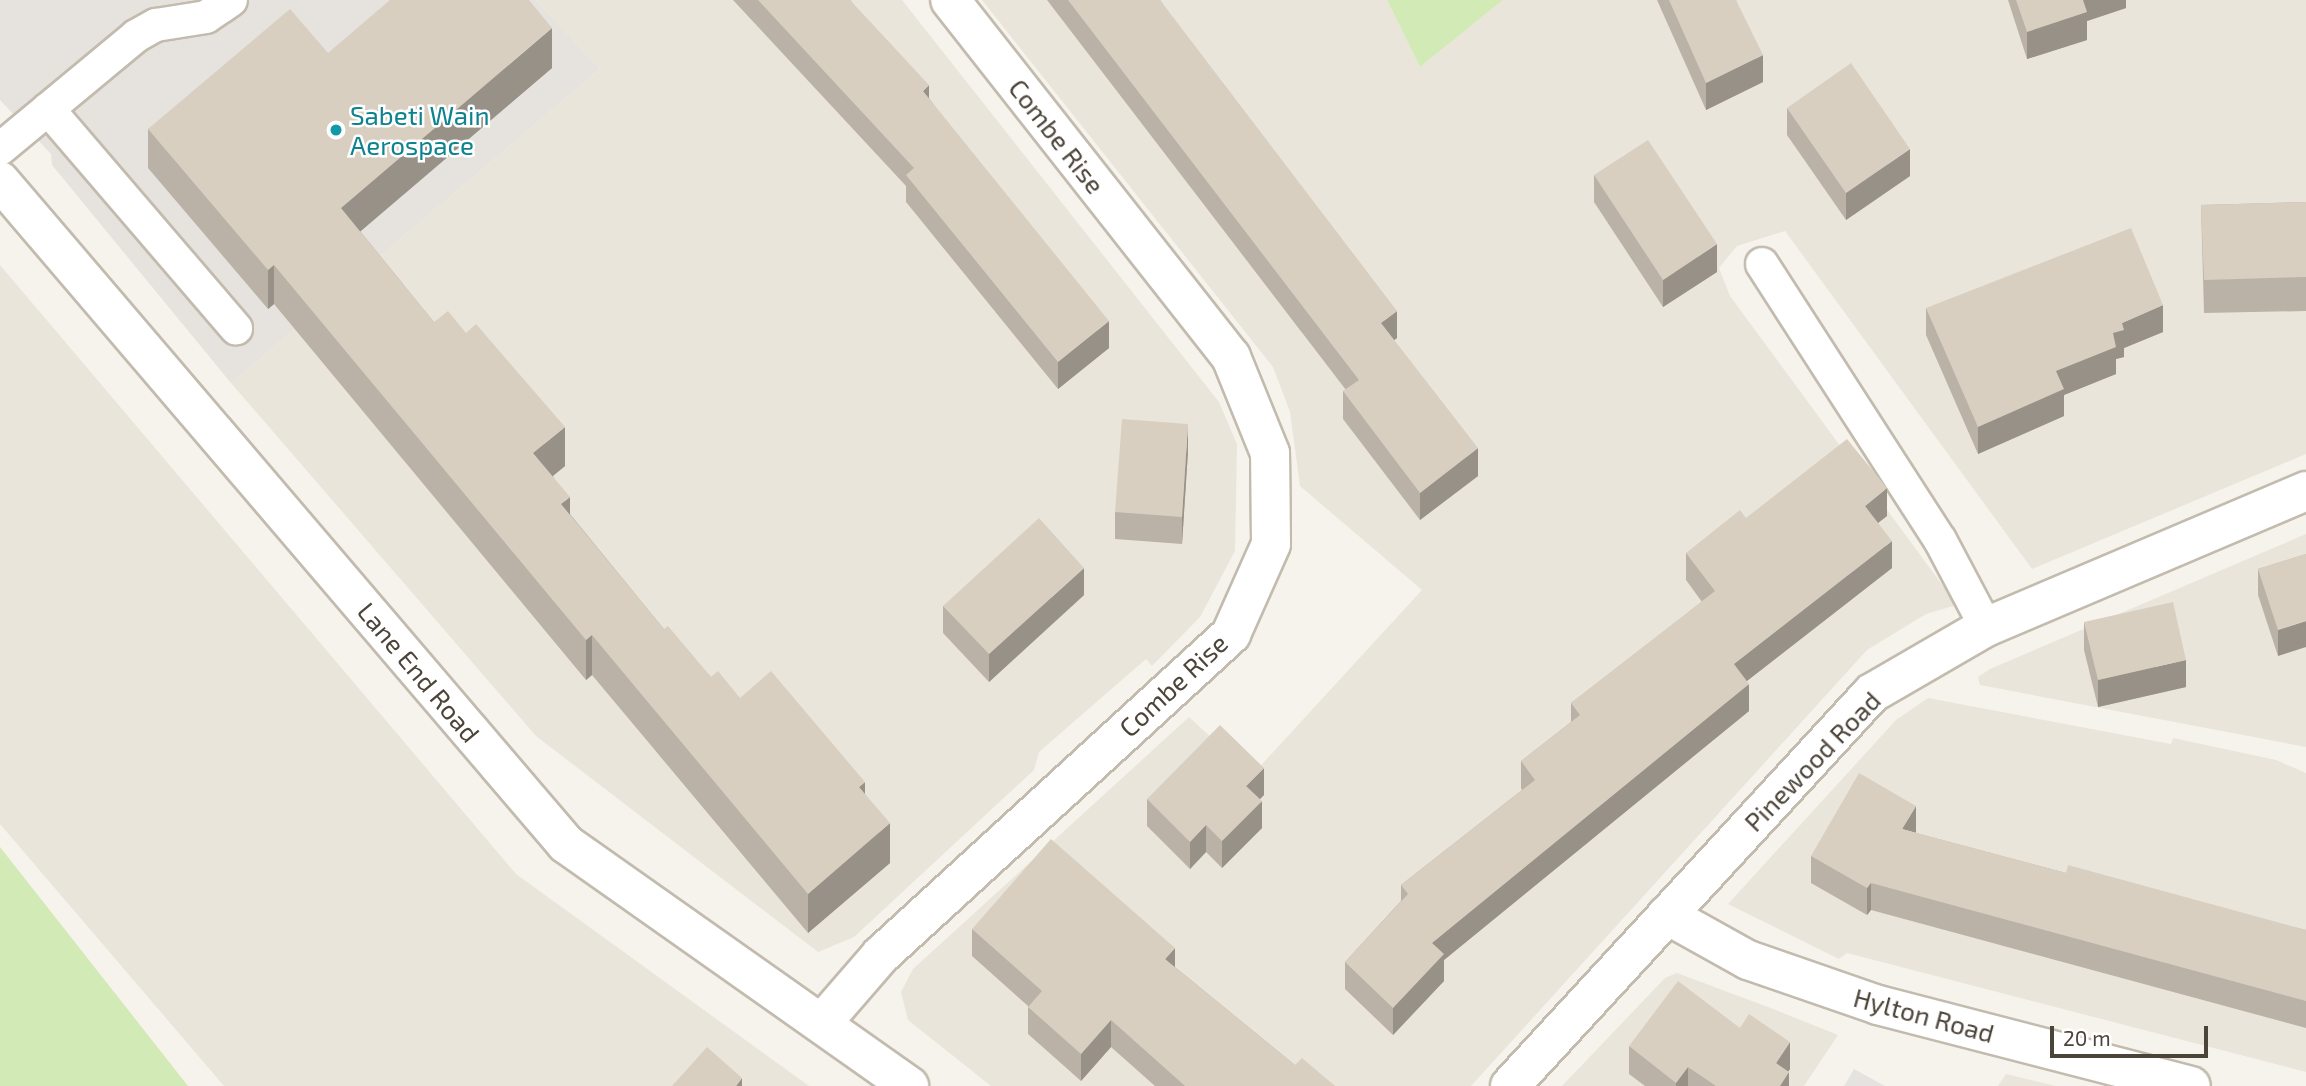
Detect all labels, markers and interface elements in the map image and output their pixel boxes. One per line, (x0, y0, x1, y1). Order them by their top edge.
street label: Combe Rise (1003, 73, 1111, 199)
place label: Sabeti Wain Aerospace (350, 99, 490, 160)
marker: Sabeti Wain Aerospace (328, 122, 344, 138)
street label: Lane End Road (352, 596, 486, 748)
street label: Combe Rise (1112, 627, 1234, 743)
street label: Pinewood Road (1737, 685, 1887, 837)
street label: Hylton Road (1850, 981, 1998, 1049)
scale bar (2054, 1012, 2212, 1056)
text: 20 m (2063, 1025, 2111, 1050)

